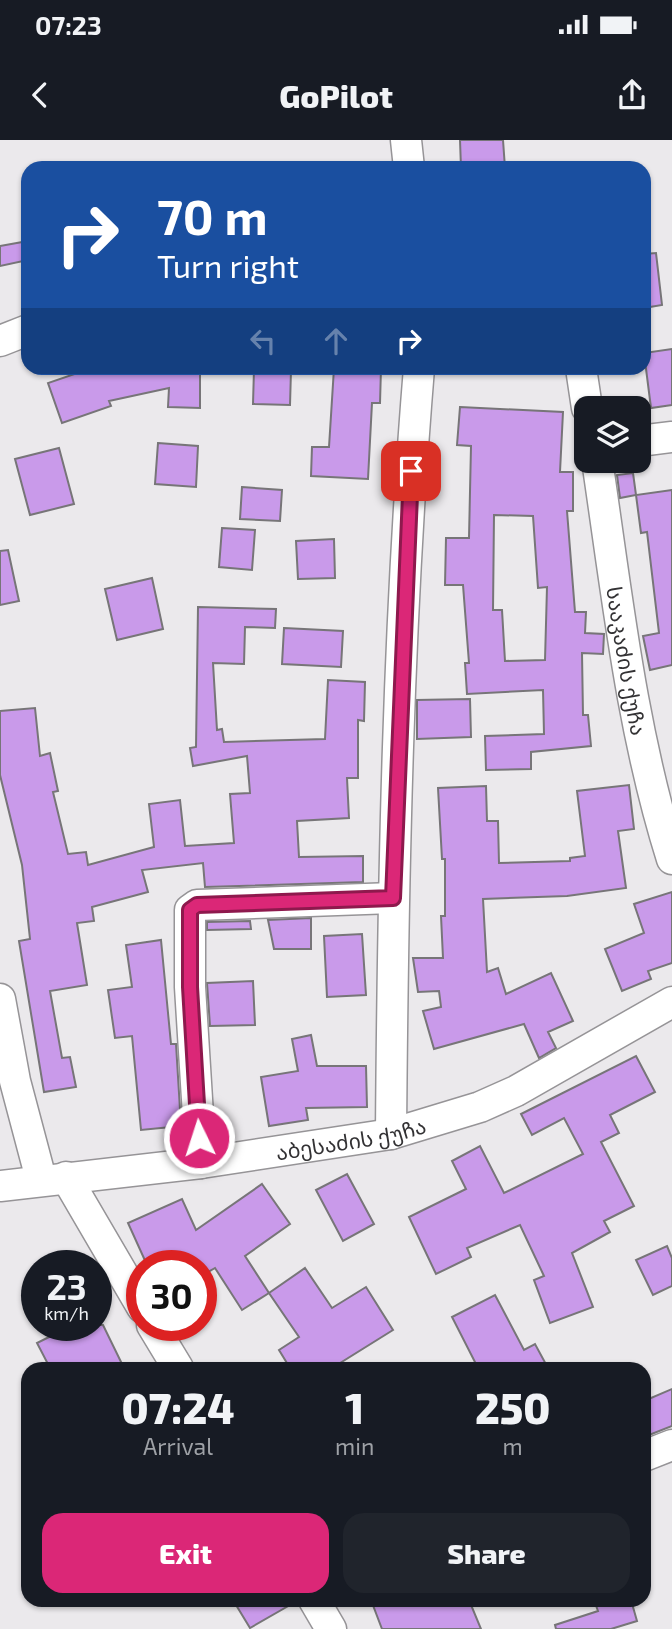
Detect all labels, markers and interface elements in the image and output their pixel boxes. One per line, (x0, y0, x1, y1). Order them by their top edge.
text: 07:23 (35, 9, 102, 40)
icon: back (21, 76, 59, 114)
text: GoPilot (279, 76, 393, 114)
icon: share (613, 76, 651, 114)
text: 70 m (157, 186, 268, 245)
icon: right (42, 189, 133, 280)
text: Turn right (157, 246, 299, 284)
icon: left (244, 322, 282, 360)
icon: ahead (317, 322, 355, 360)
icon: right (390, 322, 428, 360)
map controls (574, 396, 651, 473)
button: layers (574, 396, 651, 473)
pin (381, 441, 441, 501)
icon: arrive (392, 452, 430, 490)
street label: სააკაძის ქუჩა (603, 585, 652, 737)
position arrow (162, 1101, 236, 1175)
street label: აბესაძის ქუჩა (274, 1112, 428, 1164)
speed limit sign: 30 (126, 1250, 217, 1341)
text: 23 (46, 1265, 87, 1307)
text: km/h (44, 1302, 89, 1324)
text: 07:24 (122, 1382, 235, 1432)
text: 1 (345, 1382, 364, 1432)
text: 250 (475, 1382, 550, 1432)
text: Arrival (143, 1432, 213, 1460)
text: min (335, 1432, 374, 1460)
text: m (503, 1432, 523, 1460)
button: Exit (42, 1513, 329, 1593)
button: Share (343, 1513, 630, 1593)

